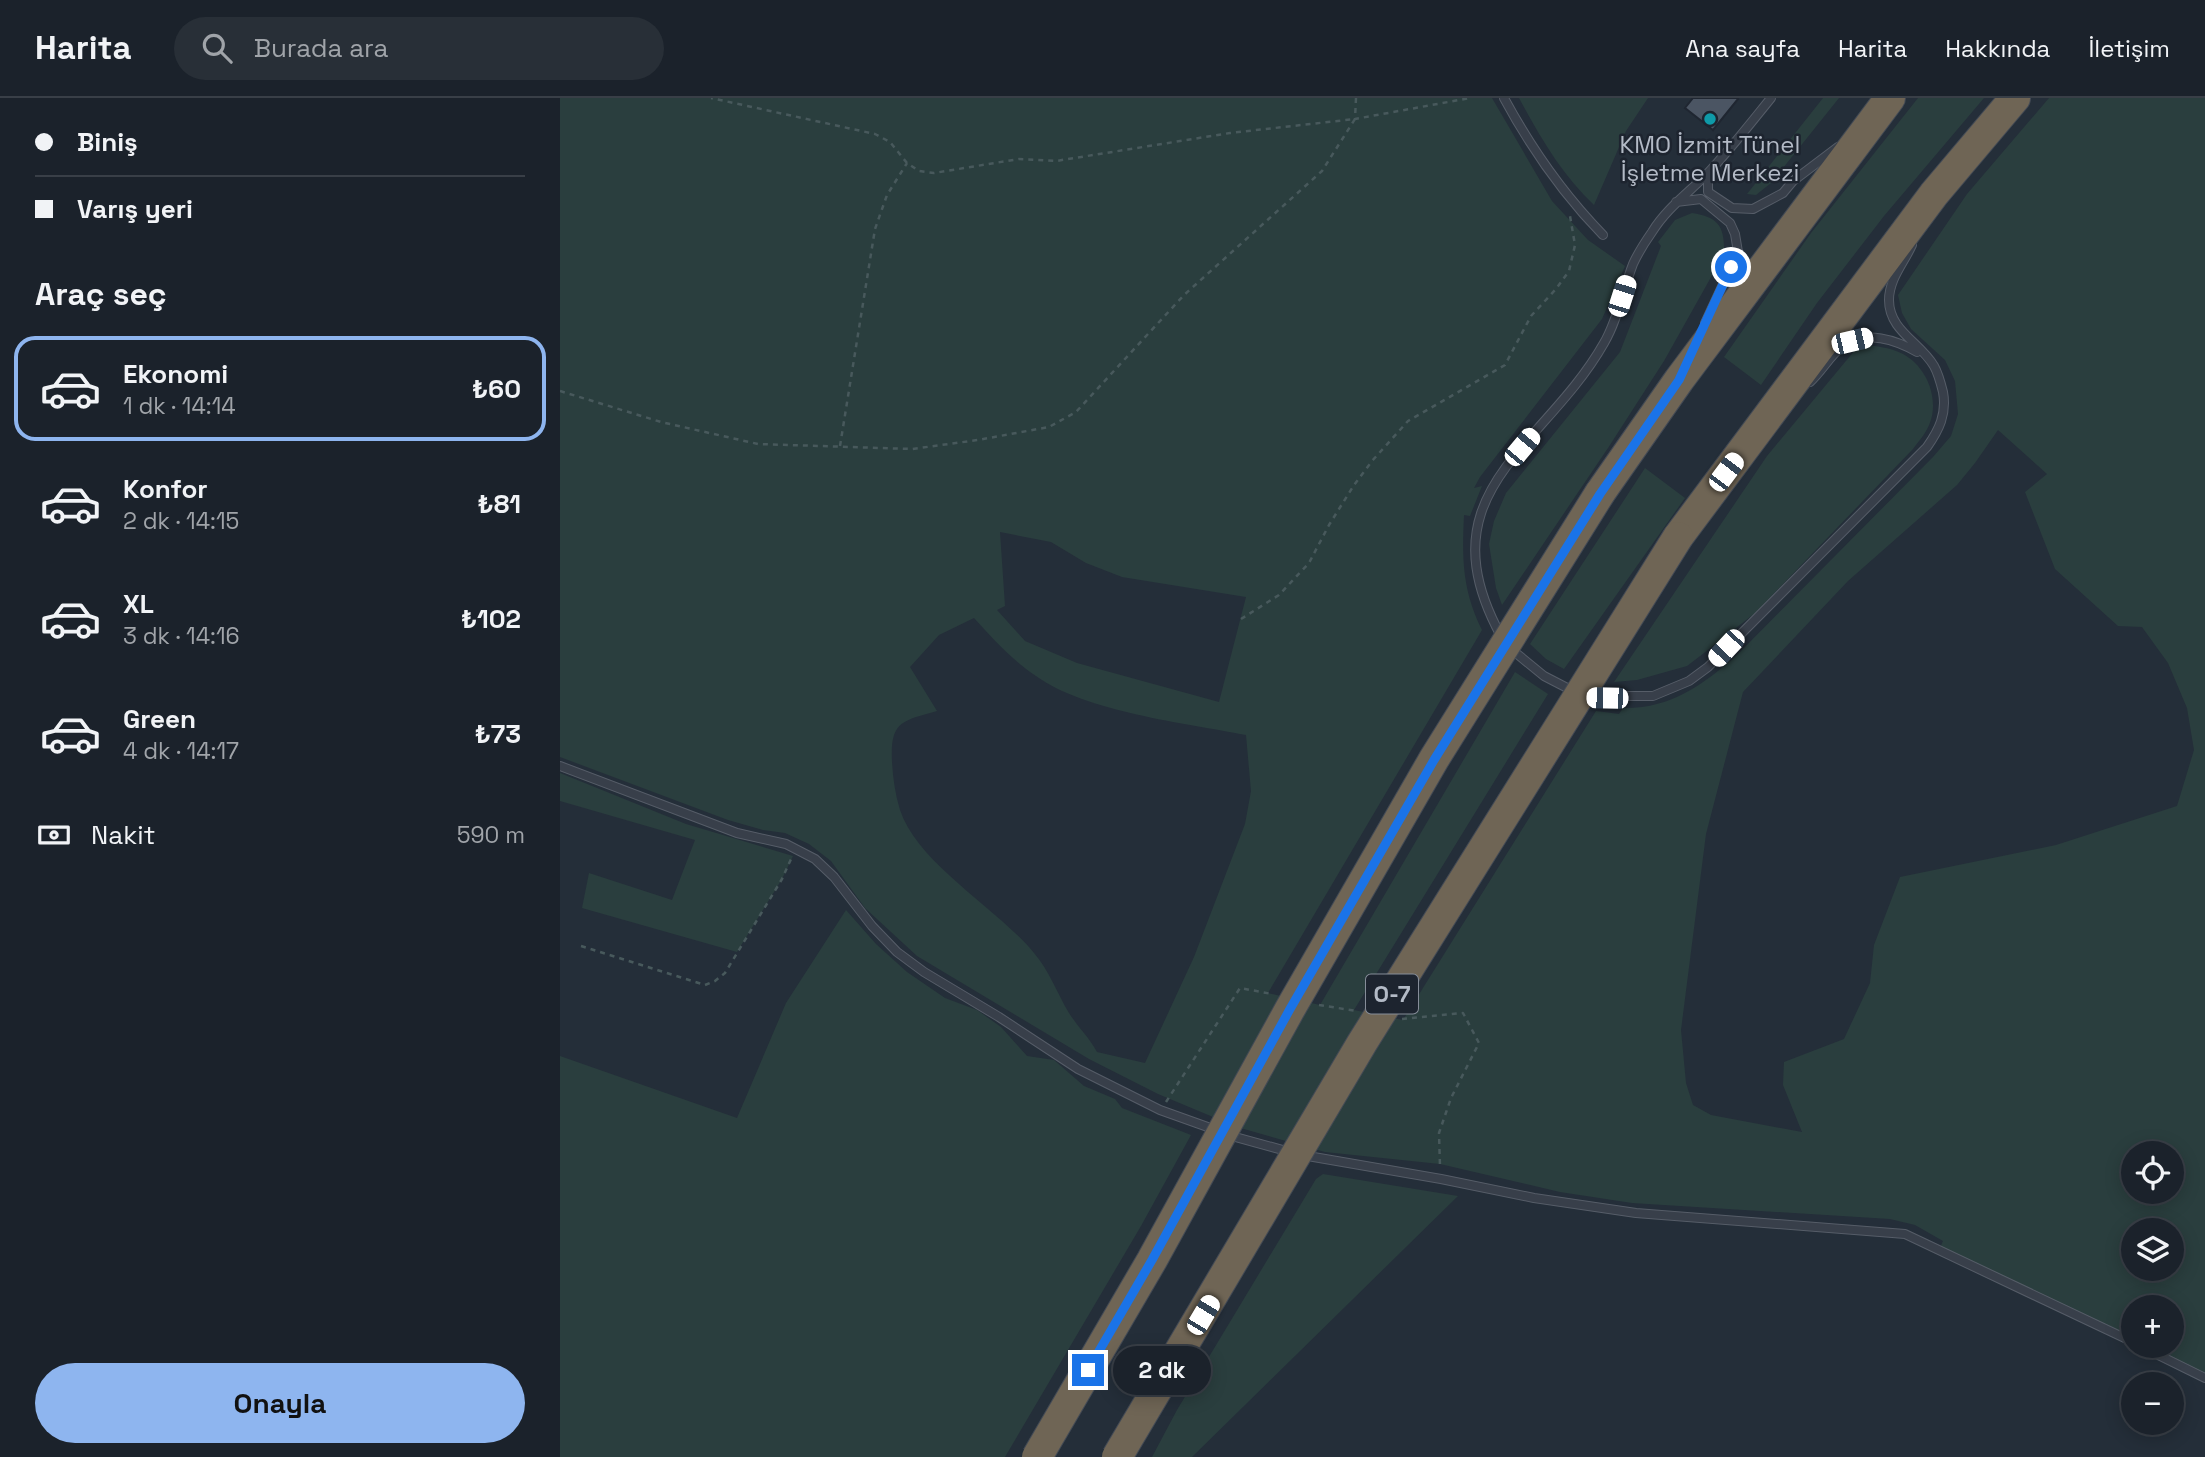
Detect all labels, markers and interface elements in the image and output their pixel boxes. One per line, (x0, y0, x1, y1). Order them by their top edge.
search box (174, 17, 664, 80)
text: Harita (35, 27, 132, 69)
icon: search (198, 29, 236, 67)
text: Burada ara (254, 31, 388, 65)
text: Ana sayfa (1685, 33, 1800, 64)
text: Harita (1838, 33, 1907, 64)
text: Hakkında (1945, 33, 2050, 64)
text: İletişim (2088, 33, 2170, 64)
marker: KMO İzmit Tünel İşletme Merkezi (1702, 111, 1718, 127)
text: Biniş (77, 125, 138, 159)
place label: KMO İzmit Tünel İşletme Merkezi (1620, 129, 1800, 188)
text: Varış yeri (77, 192, 193, 226)
route start (1715, 251, 1747, 283)
car (1606, 273, 1639, 319)
text: Araç seç (35, 274, 167, 314)
car (1830, 326, 1875, 356)
icon: car (39, 357, 102, 420)
text: Ekonomi (123, 357, 228, 391)
text: ₺60 (472, 372, 521, 406)
text: 1 dk · 14:14 (123, 391, 236, 421)
car (1501, 424, 1544, 470)
car (1705, 449, 1748, 495)
icon: car (39, 472, 102, 535)
text: Konfor (123, 472, 208, 506)
text: ₺81 (478, 487, 521, 521)
text: 2 dk · 14:15 (123, 506, 239, 536)
icon: car (39, 587, 102, 650)
text: XL (123, 587, 154, 621)
text: ₺102 (461, 602, 521, 636)
text: 3 dk · 14:16 (123, 621, 240, 651)
car (1704, 625, 1749, 671)
car (1586, 687, 1629, 709)
icon: car (39, 702, 102, 765)
text: Green (123, 702, 196, 736)
text: ₺73 (475, 717, 521, 751)
text: 4 dk · 14:17 (123, 736, 239, 766)
icon: cash (35, 816, 73, 854)
text: Nakit (91, 818, 156, 852)
text: 590 m (457, 820, 525, 850)
road number: O-7 (1366, 974, 1418, 1014)
map controls (2121, 1141, 2184, 1435)
button: locate (2121, 1141, 2184, 1204)
button: layers (2121, 1218, 2184, 1281)
car (1184, 1292, 1223, 1338)
button: + (2121, 1295, 2184, 1358)
callout: 2 dk (1112, 1346, 1210, 1394)
route end (1072, 1354, 1104, 1386)
text: 2 dk (1138, 1355, 1186, 1385)
button: Onayla (35, 1363, 525, 1443)
button: − (2121, 1372, 2184, 1435)

